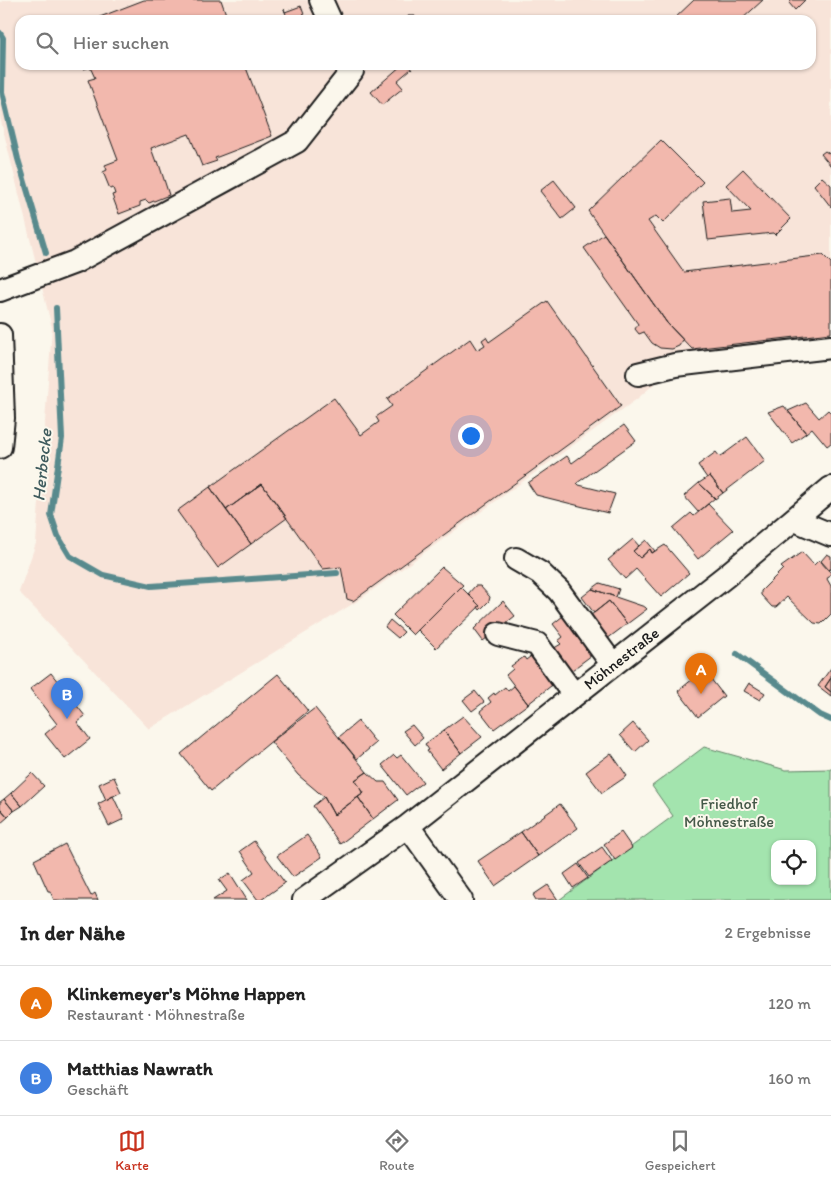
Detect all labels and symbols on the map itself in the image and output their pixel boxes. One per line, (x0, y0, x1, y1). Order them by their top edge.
your location (458, 423, 484, 449)
water label: Herbecke (27, 426, 57, 502)
street label: Möhnestraße (580, 623, 663, 694)
pin: A (685, 653, 717, 694)
pin: B (51, 678, 83, 719)
park label: Friedhof Möhnestraße (684, 794, 774, 831)

